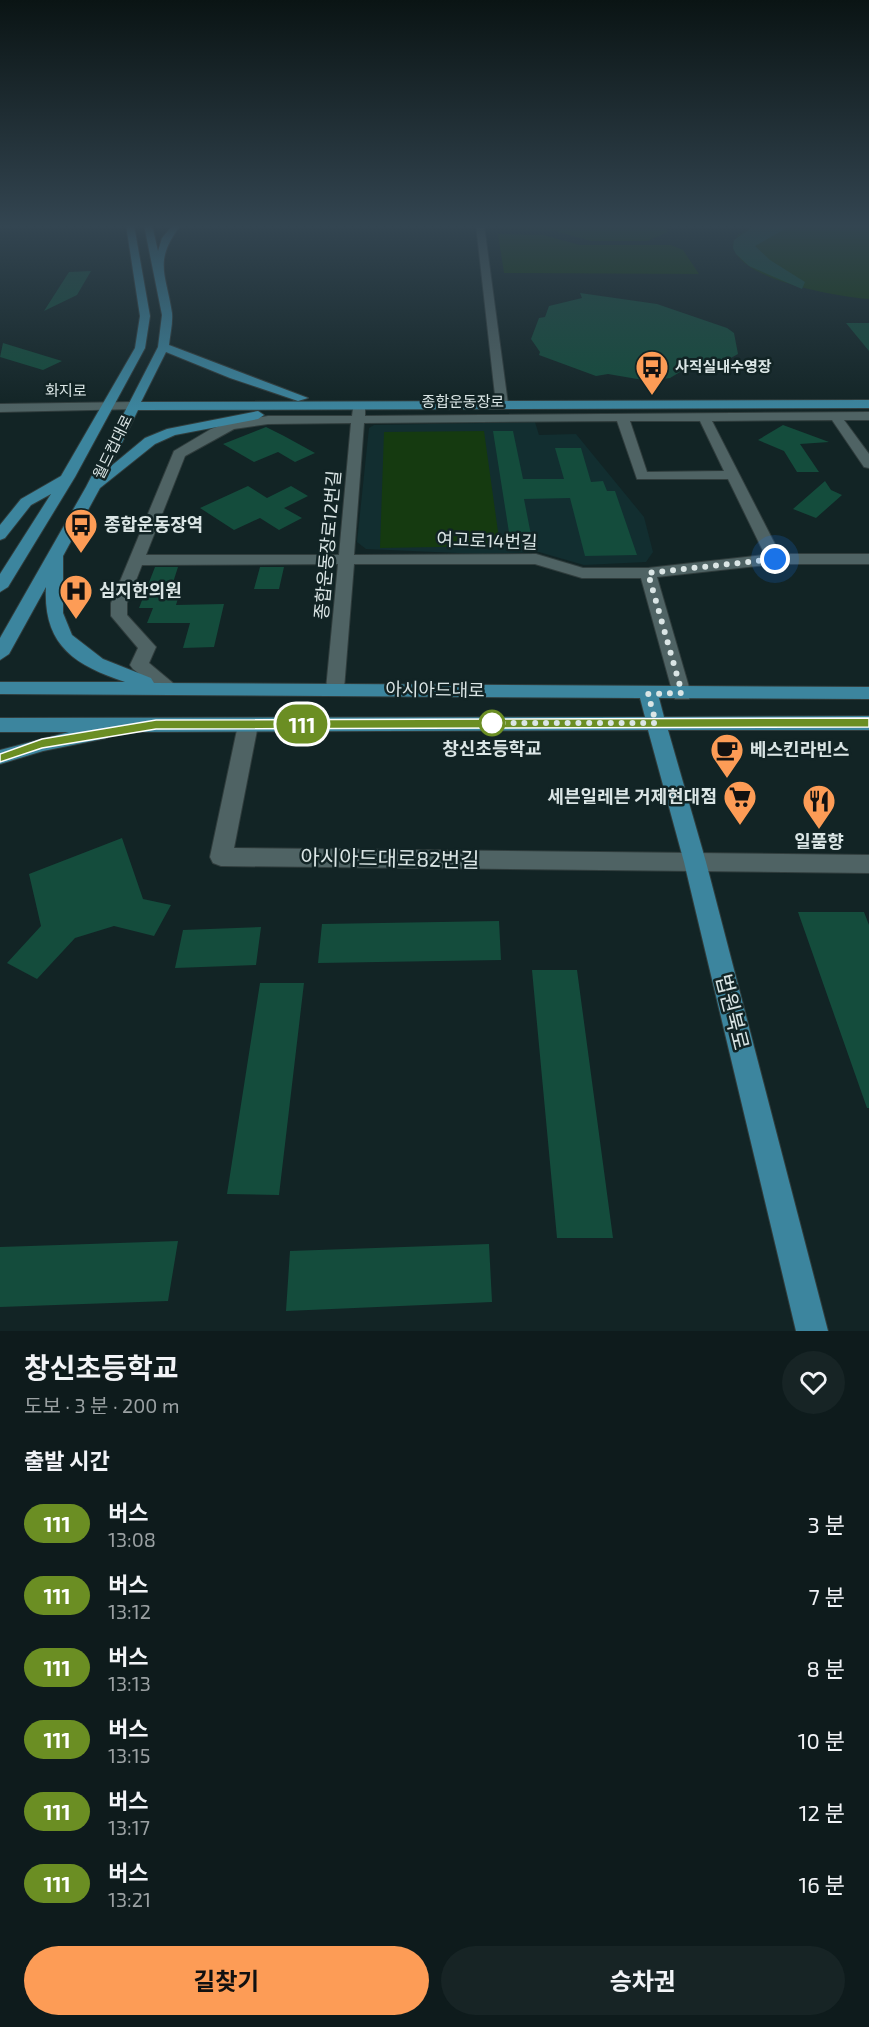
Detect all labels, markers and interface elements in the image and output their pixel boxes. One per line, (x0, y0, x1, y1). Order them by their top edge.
bus stop icon: 사직실내수영장 (634, 349, 670, 396)
place label: 사직실내수영장 (675, 357, 772, 375)
street label: 화지로 (45, 381, 87, 399)
street label: 종합운동장로 (422, 392, 504, 410)
street label: 월드컵대로 (89, 412, 135, 482)
street label: 종합운동장로12번길 (310, 469, 344, 620)
bus stop icon: 종합운동장역 (63, 507, 99, 554)
place label: 종합운동장역 (104, 513, 203, 535)
street label: 여고로14번길 (436, 527, 538, 553)
your location (760, 544, 790, 574)
hospital icon: 심지한의원 (58, 573, 94, 620)
place label: 심지한의원 (99, 579, 182, 601)
street label: 아시아드대로 (385, 677, 485, 701)
line badge: 111 (268, 704, 336, 744)
marker: 창신초등학교 (479, 710, 505, 736)
text: 111 (288, 712, 316, 737)
cafe icon: 베스킨라빈스 (709, 732, 745, 779)
place label: 창신초등학교 (442, 737, 542, 759)
place label: 베스킨라빈스 (750, 738, 849, 760)
supermarket icon: 세븐일레븐 거제현대점 (722, 779, 758, 826)
restaurant icon: 일품향 (801, 783, 837, 830)
place label: 세븐일레븐 거제현대점 (548, 785, 717, 807)
place label: 일품향 (794, 830, 844, 852)
street label: 아시아드대로82번길 (300, 843, 480, 872)
street label: 법원북로 (712, 971, 755, 1052)
text: 창신초등학교 (24, 1350, 179, 1384)
button: heart (782, 1351, 845, 1414)
text: 도보 · 3 분 · 200 m (24, 1393, 179, 1417)
text: 출발 시간 (24, 1447, 110, 1473)
text: 버스 (108, 1499, 148, 1525)
text: 111 (43, 1511, 71, 1536)
text: 3 분 (808, 1511, 845, 1537)
text: 13:08 (108, 1527, 156, 1551)
text: 버스 (108, 1571, 148, 1597)
text: 111 (43, 1583, 71, 1608)
text: 7 분 (809, 1583, 845, 1609)
text: 13:12 (108, 1599, 151, 1623)
text: 버스 (108, 1643, 148, 1669)
text: 111 (43, 1655, 71, 1680)
text: 8 분 (806, 1655, 845, 1681)
text: 13:13 (108, 1671, 151, 1695)
text: 버스 (108, 1715, 148, 1741)
text: 111 (43, 1727, 71, 1752)
text: 10 분 (798, 1727, 845, 1753)
text: 13:15 (108, 1743, 150, 1767)
text: 버스 (108, 1787, 148, 1813)
text: 111 (43, 1799, 71, 1824)
text: 12 분 (799, 1799, 845, 1825)
text: 13:17 (108, 1815, 150, 1839)
text: 버스 (108, 1859, 148, 1885)
text: 111 (43, 1871, 71, 1896)
text: 16 분 (799, 1871, 845, 1897)
text: 13:21 (108, 1887, 151, 1911)
button: 길찾기 (24, 1946, 429, 2015)
button: 승차권 (441, 1946, 845, 2015)

